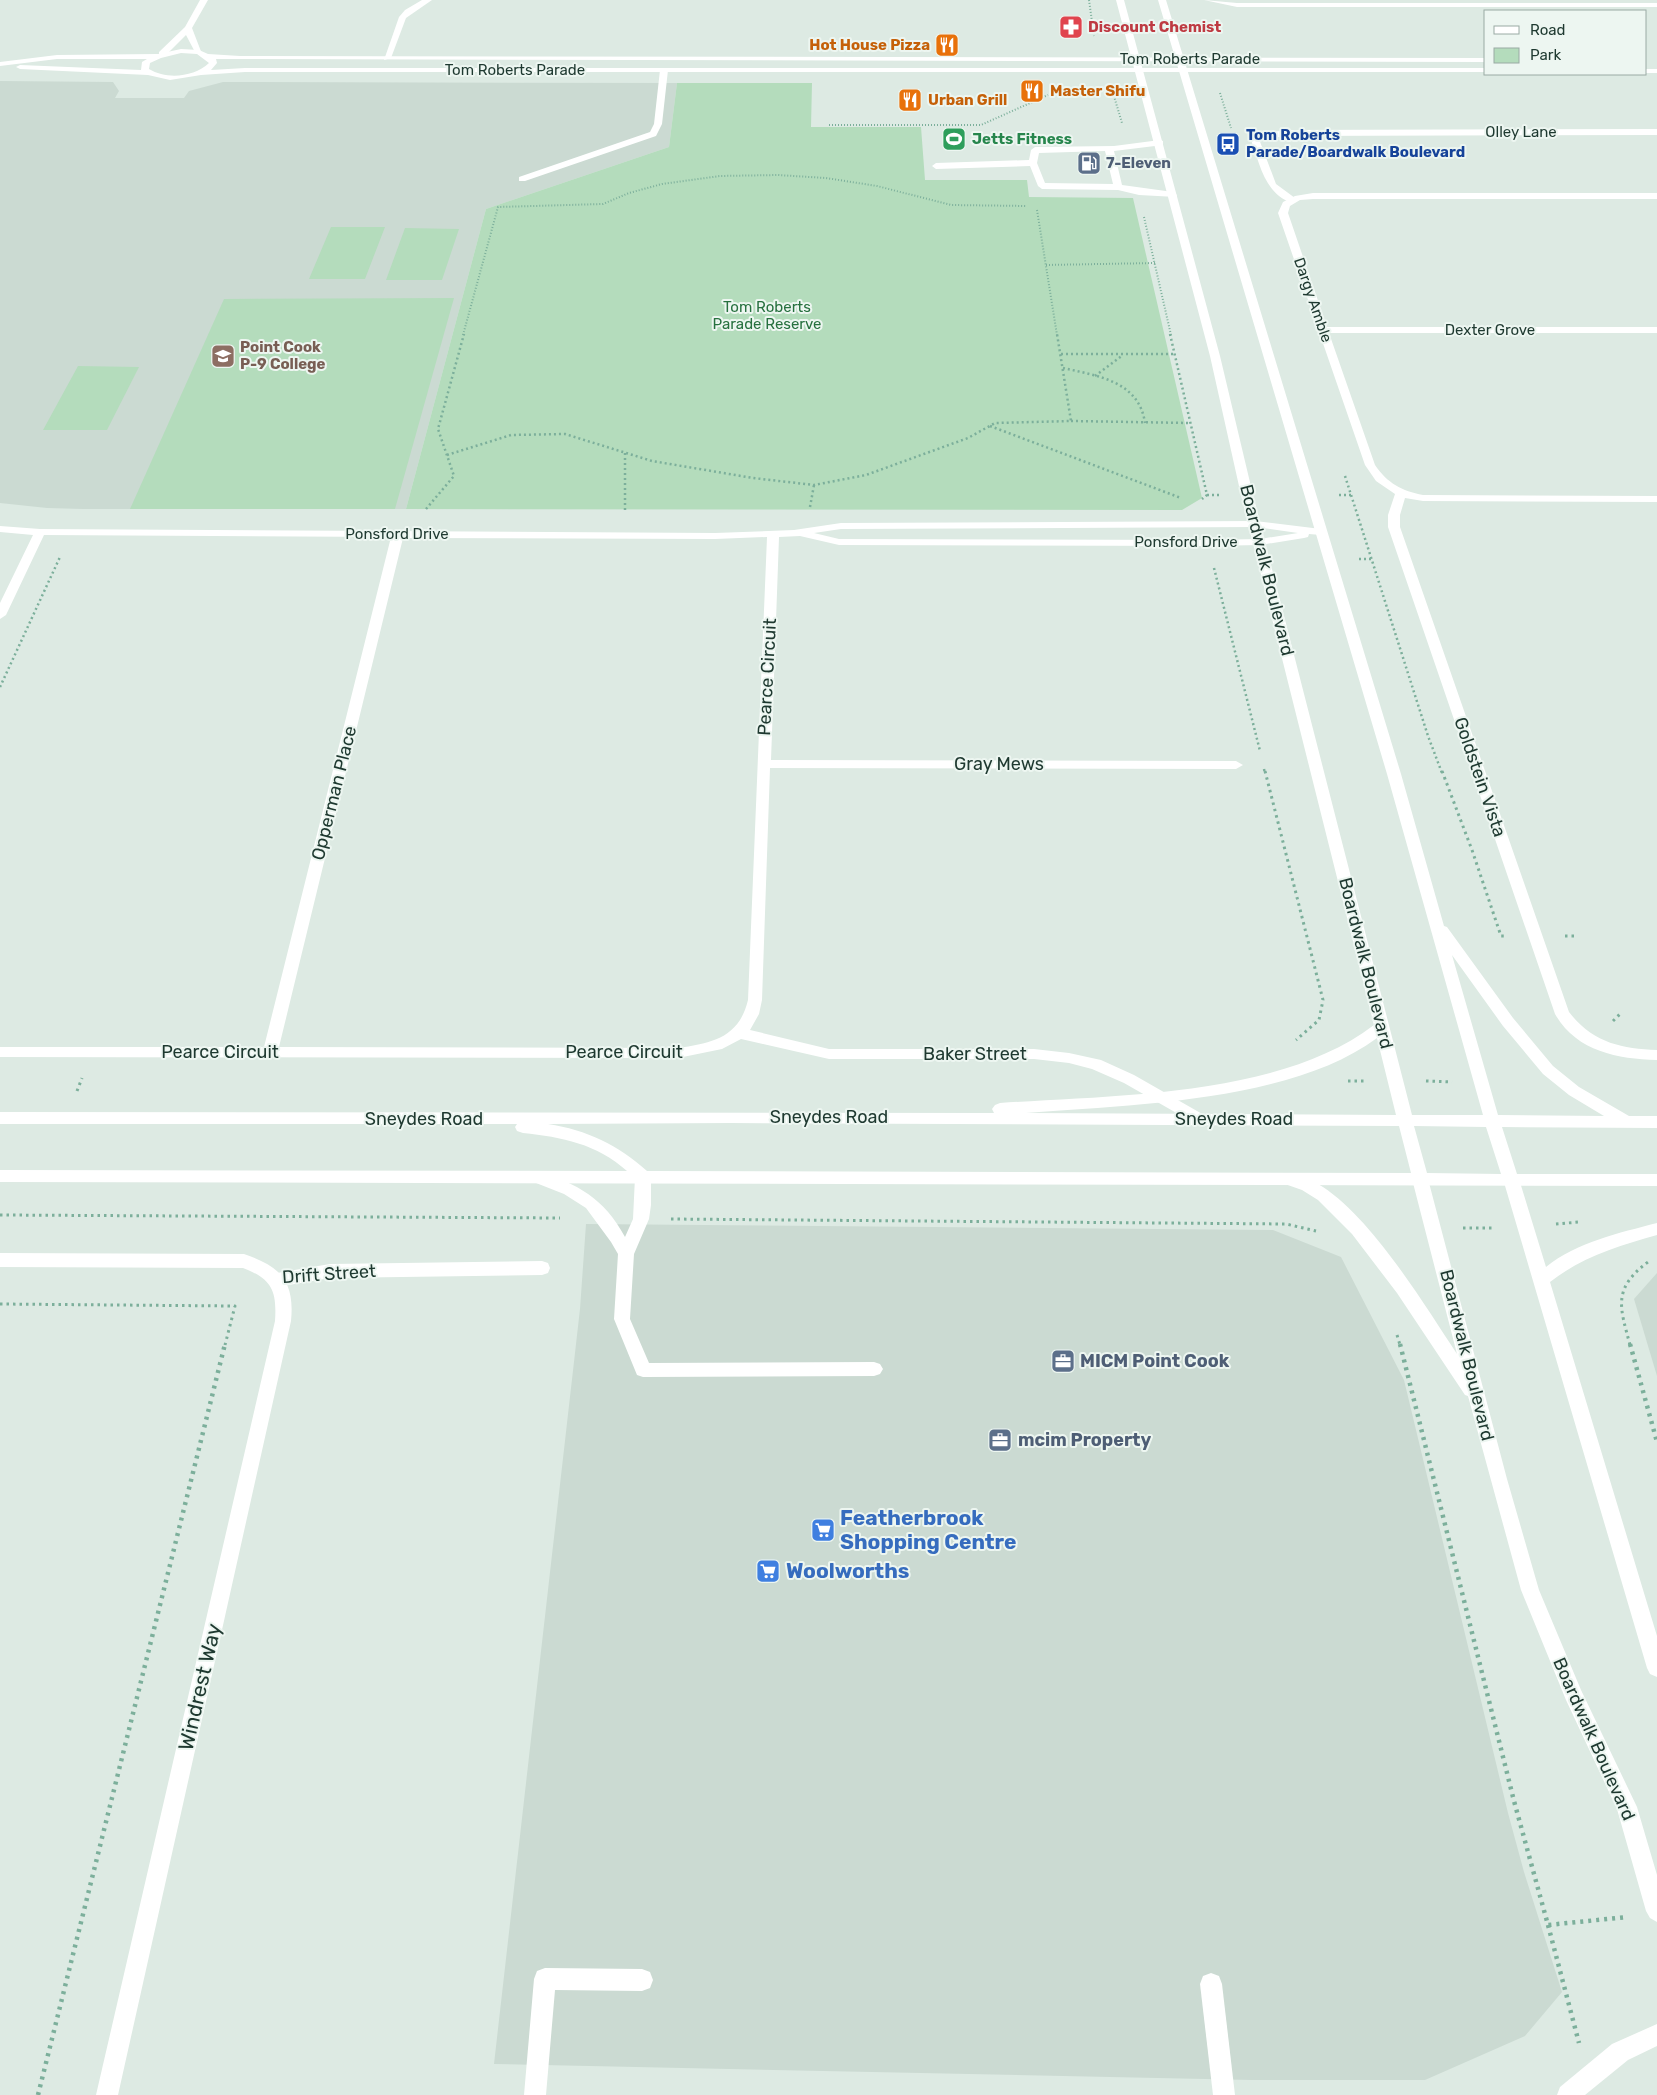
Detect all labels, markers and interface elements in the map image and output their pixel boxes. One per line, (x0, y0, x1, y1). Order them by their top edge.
legend (1484, 10, 1647, 75)
pharmacy icon: Discount Chemist (1058, 14, 1084, 40)
place label: Discount Chemist (1088, 18, 1221, 36)
text: Road (1530, 21, 1566, 39)
restaurant icon: Hot House Pizza (934, 32, 960, 58)
place label: Hot House Pizza (809, 36, 930, 54)
text: Park (1530, 46, 1561, 64)
street label: Tom Roberts Parade (1120, 50, 1260, 68)
street label: Tom Roberts Parade (445, 61, 585, 79)
restaurant icon: Master Shifu (1019, 78, 1045, 104)
place label: Master Shifu (1050, 82, 1145, 100)
restaurant icon: Urban Grill (897, 87, 923, 113)
place label: Urban Grill (928, 91, 1007, 109)
street label: Olley Lane (1485, 123, 1557, 141)
sports icon: Jetts Fitness (941, 126, 967, 152)
place label: Tom Roberts Parade/Boardwalk Boulevard (1246, 126, 1465, 161)
place label: Jetts Fitness (972, 130, 1072, 148)
bus stop icon: Tom Roberts Parade/Boardwalk Boulevard (1215, 131, 1241, 157)
fuel station icon: 7-Eleven (1076, 150, 1102, 176)
place label: 7-Eleven (1106, 154, 1171, 172)
street label: Dargy Amble (1290, 255, 1336, 345)
park label: Tom Roberts Parade Reserve (713, 298, 821, 333)
street label: Dexter Grove (1445, 321, 1535, 339)
place label: Point Cook P-9 College (240, 338, 326, 373)
school or university icon: Point Cook P-9 College (210, 343, 236, 369)
street label: Boardwalk Boulevard (1235, 482, 1299, 658)
street label: Ponsford Drive (345, 525, 449, 543)
street label: Ponsford Drive (1134, 533, 1238, 551)
street label: Pearce Circuit (753, 618, 781, 736)
street label: Goldstein Vista (1449, 714, 1511, 840)
street label: Opperman Place (307, 724, 361, 862)
street label: Gray Mews (954, 753, 1044, 775)
street label: Boardwalk Boulevard (1334, 875, 1398, 1051)
street label: Pearce Circuit (161, 1041, 279, 1063)
street label: Pearce Circuit (565, 1041, 683, 1063)
street label: Baker Street (923, 1043, 1027, 1065)
street label: Sneydes Road (770, 1106, 888, 1128)
street label: Sneydes Road (365, 1108, 483, 1130)
street label: Sneydes Road (1175, 1108, 1293, 1130)
street label: Drift Street (281, 1260, 377, 1288)
street label: Boardwalk Boulevard (1435, 1267, 1499, 1443)
office icon: MICM Point Cook (1050, 1348, 1076, 1374)
place label: MICM Point Cook (1080, 1350, 1230, 1372)
office icon: mcim Property (987, 1427, 1013, 1453)
place label: mcim Property (1018, 1429, 1151, 1451)
place label: Featherbrook Shopping Centre (840, 1505, 1017, 1554)
supermarket icon: Featherbrook Shopping Centre (810, 1517, 836, 1543)
supermarket icon: Woolworths (755, 1558, 781, 1584)
place label: Woolworths (786, 1558, 909, 1583)
street label: Windrest Way (173, 1621, 226, 1753)
street label: Boardwalk Boulevard (1548, 1654, 1640, 1824)

